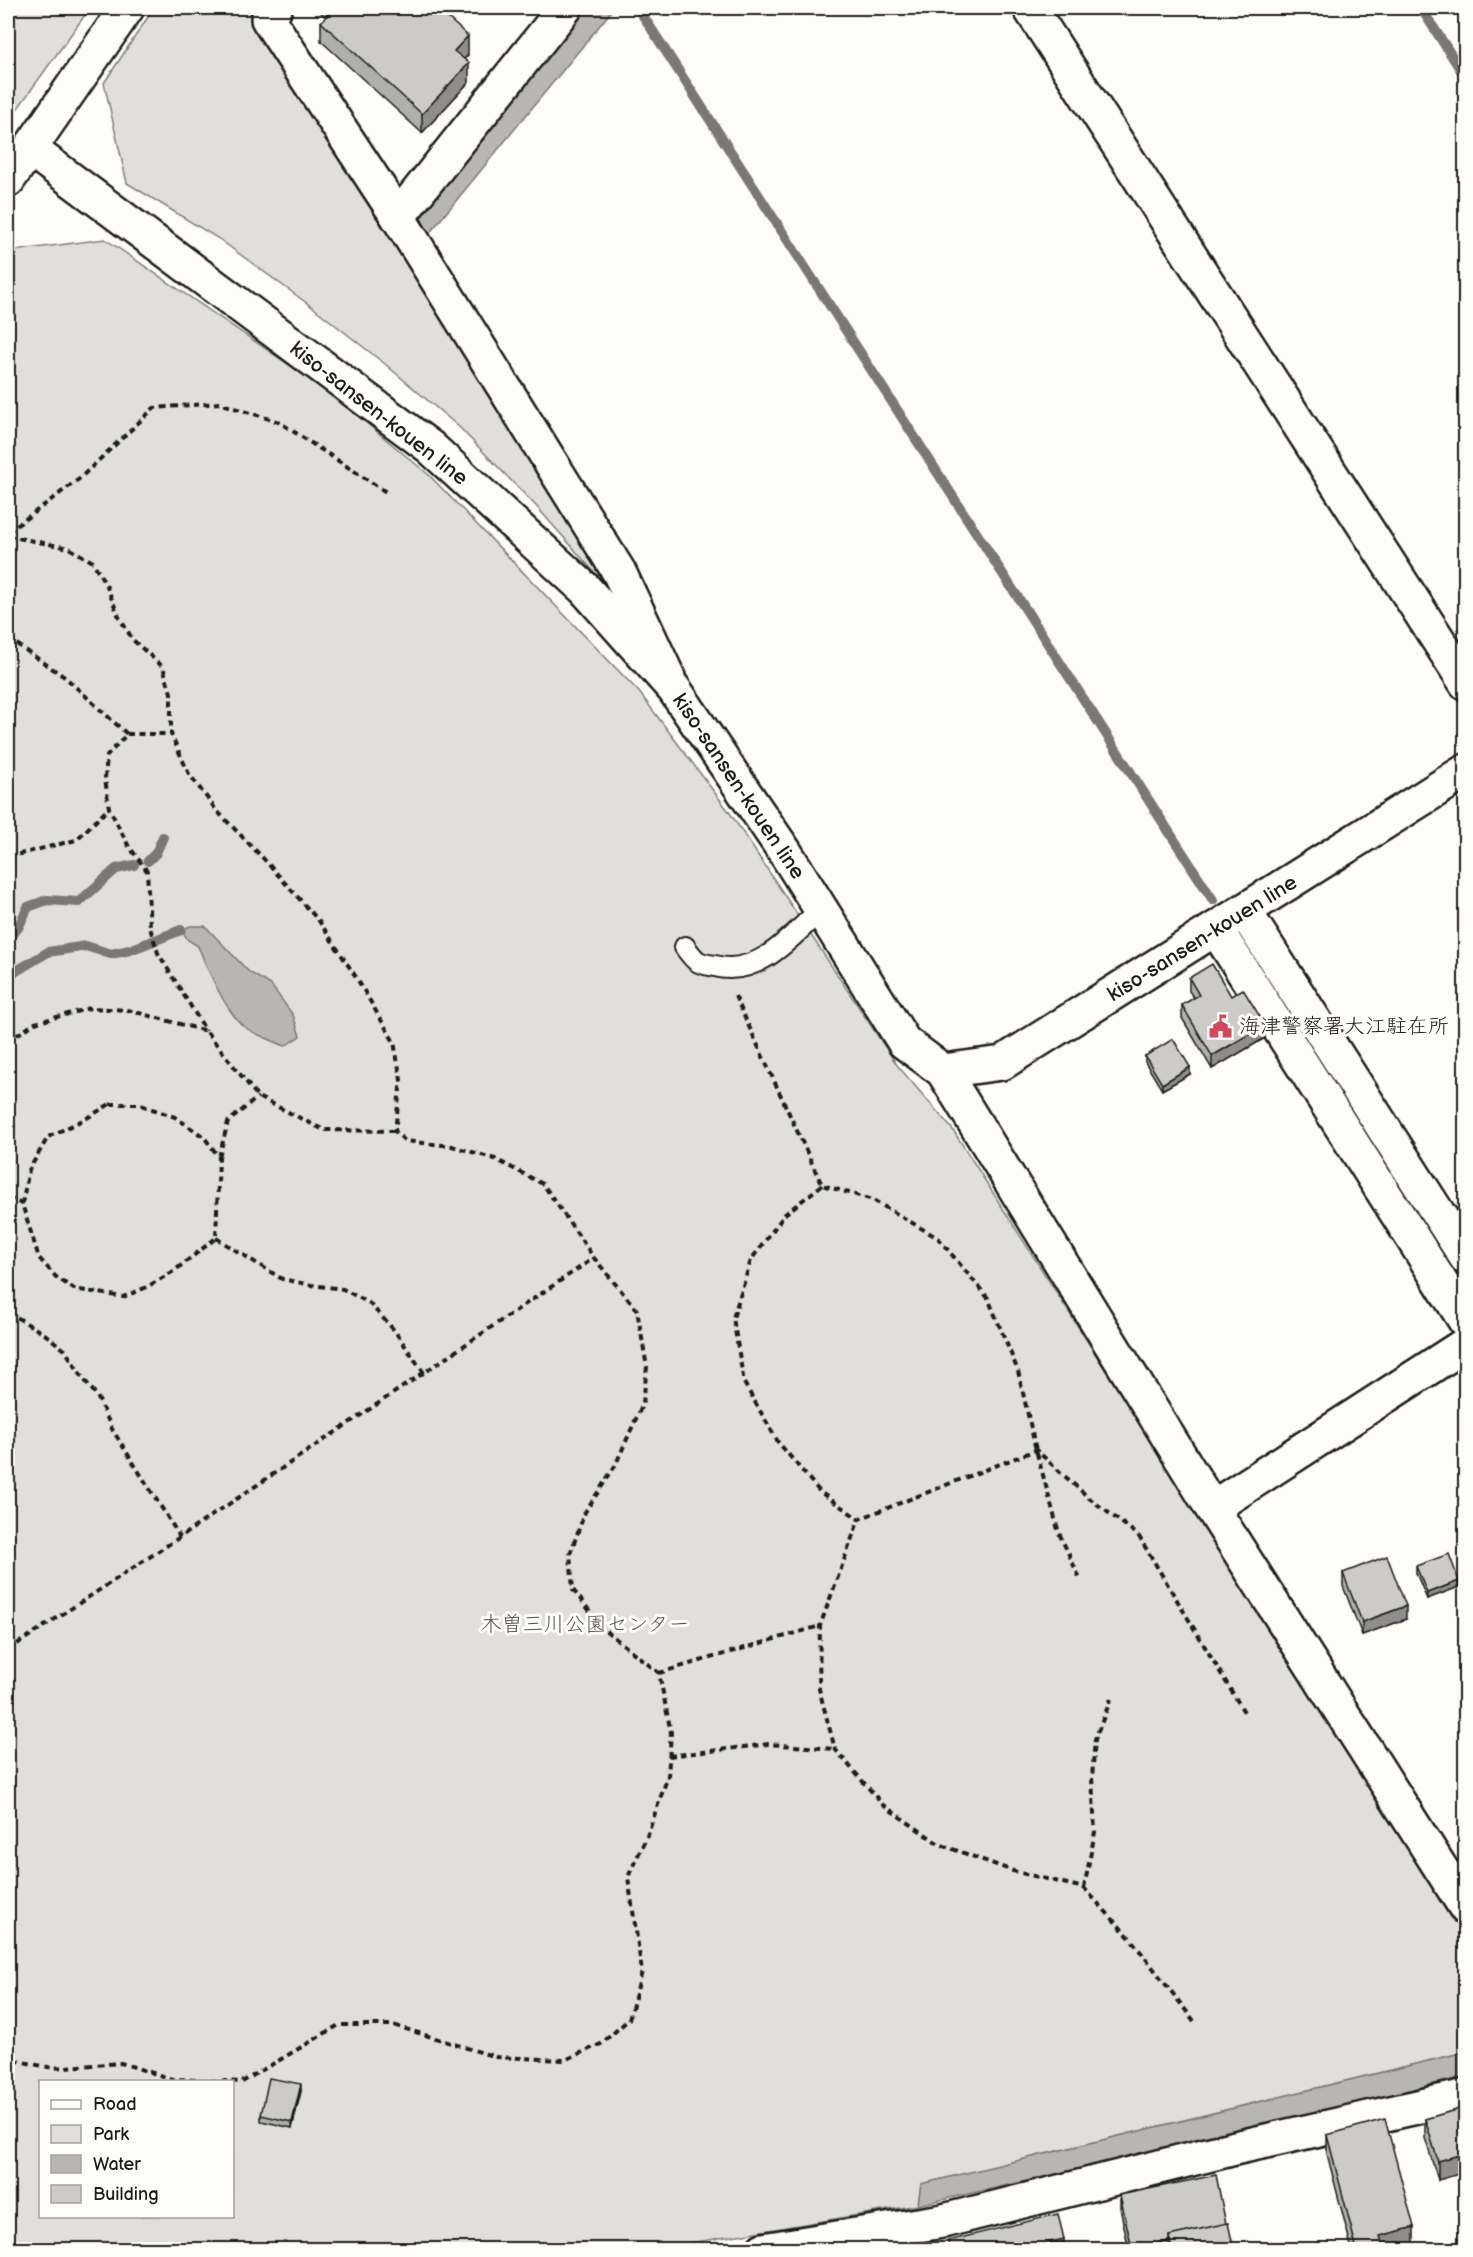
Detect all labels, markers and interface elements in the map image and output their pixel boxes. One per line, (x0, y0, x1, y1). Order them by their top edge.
street label: kiso-sansen-kouen line (285, 336, 473, 491)
street label: kiso-sansen-kouen line (667, 689, 810, 884)
street label: kiso-sansen-kouen line (1103, 870, 1302, 1007)
public building icon: 海津警察署大江駐在所 (1208, 1013, 1234, 1039)
place label: 海津警察署大江駐在所 (1239, 1014, 1449, 1039)
park label: 木曽三川公園センター (480, 1612, 690, 1637)
legend (39, 2080, 234, 2218)
text: Road (93, 2094, 137, 2115)
text: Park (93, 2124, 129, 2145)
text: Water (93, 2154, 141, 2175)
text: Building (93, 2184, 159, 2205)

